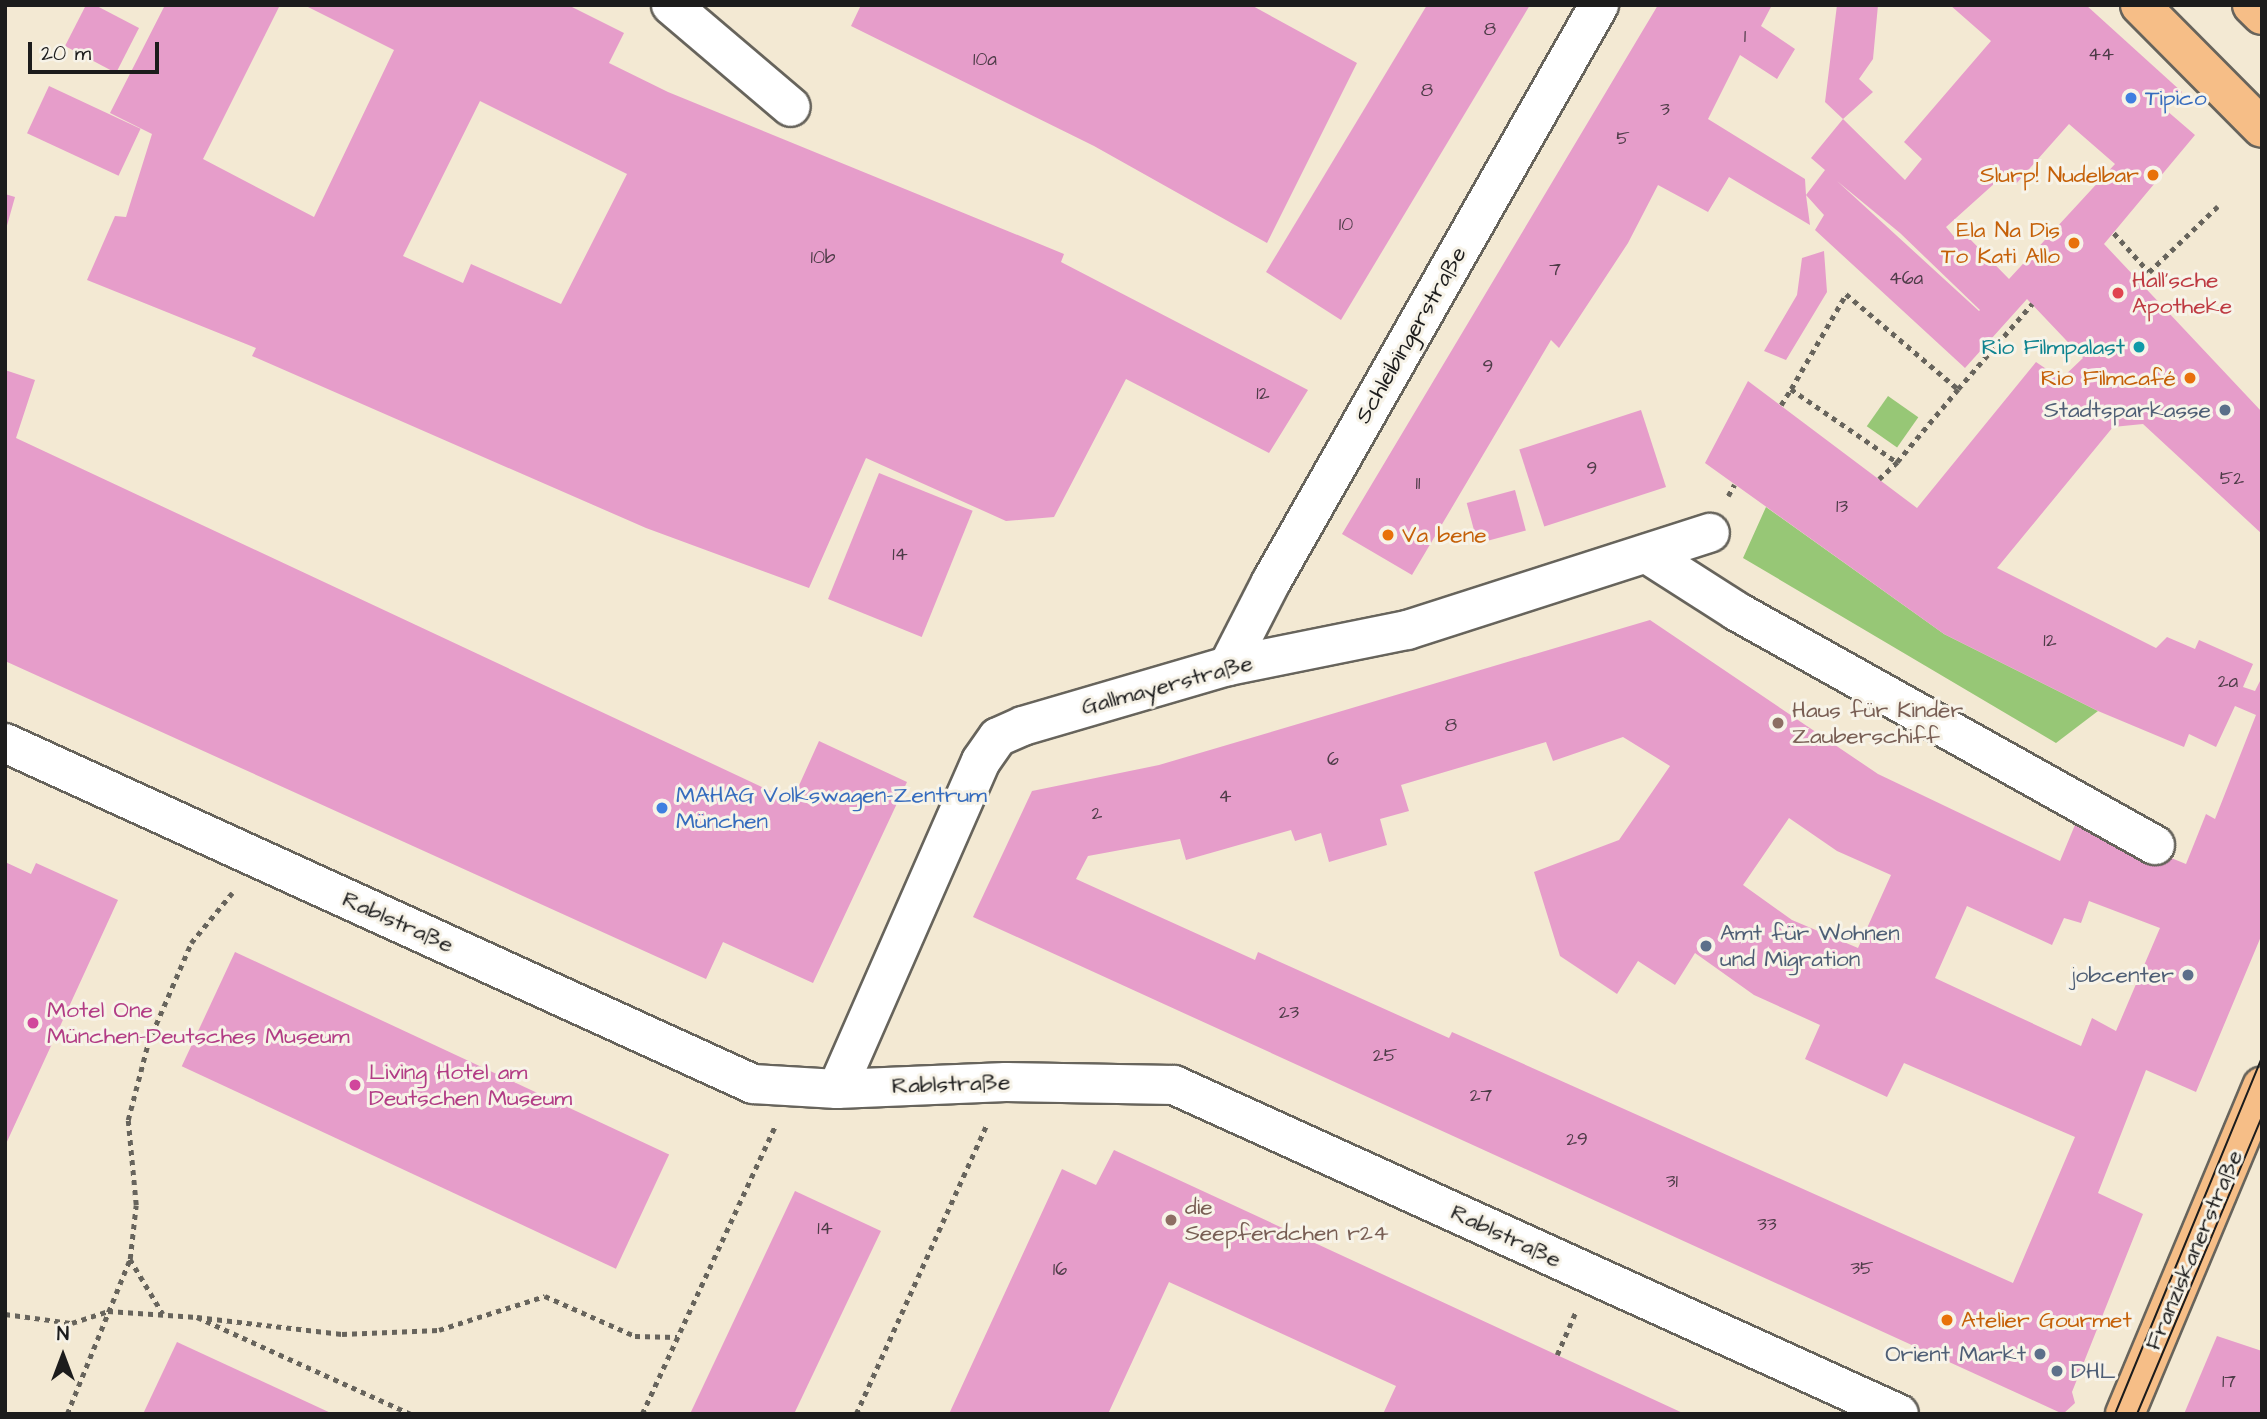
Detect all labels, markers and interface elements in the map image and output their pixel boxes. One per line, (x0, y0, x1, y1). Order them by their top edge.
house number: 8 (1484, 19, 1496, 41)
house number: 1 (1744, 26, 1746, 48)
scale bar (32, 28, 163, 72)
text: 20 m (41, 39, 91, 68)
house number: 44 (2088, 44, 2114, 66)
house number: 10a (973, 49, 997, 71)
house number: 8 (1421, 80, 1433, 102)
place label: Tipico (2145, 84, 2207, 112)
marker: Tipico (2123, 90, 2139, 106)
house number: 3 (1660, 99, 1670, 121)
house number: 5 (1616, 128, 1630, 150)
place label: Slurp! Nudelbar (1980, 161, 2139, 189)
marker: Slurp! Nudelbar (2145, 167, 2161, 183)
house number: 10 (1339, 214, 1353, 236)
place label: Ela Na Dis To Kati Allo (1941, 216, 2060, 270)
marker: Ela Na Dis To Kati Allo (2066, 235, 2082, 251)
street label: Schleibingerstraße (1349, 242, 1473, 428)
house number: 10b (810, 247, 836, 269)
house number: 7 (1549, 259, 1561, 281)
place label: Hall'sche Apotheke (2132, 266, 2232, 320)
house number: 46a (1889, 268, 1923, 290)
marker: Hall'sche Apotheke (2110, 285, 2126, 301)
place label: Rio Filmpalast (1981, 333, 2125, 361)
marker: Rio Filmpalast (2131, 339, 2147, 355)
house number: 9 (1483, 356, 1493, 378)
place label: Rio Filmcafé (2041, 364, 2176, 392)
marker: Rio Filmcafé (2182, 370, 2198, 386)
house number: 12 (1256, 383, 1270, 405)
place label: Stadtsparkasse (2044, 396, 2211, 424)
marker: Stadtsparkasse (2217, 402, 2233, 418)
house number: 9 (1587, 458, 1597, 480)
house number: 52 (2220, 468, 2244, 490)
house number: 11 (1416, 473, 1420, 495)
house number: 13 (1836, 496, 1848, 518)
place label: Va bene (1402, 521, 1487, 549)
marker: Va bene (1380, 527, 1396, 543)
house number: 14 (892, 544, 908, 566)
house number: 12 (2043, 630, 2057, 652)
street label: Gallmayerstraße (1078, 649, 1256, 721)
house number: 2a (2218, 671, 2238, 693)
place label: Haus für Kinder Zauberschiff (1792, 696, 1963, 750)
house number: 8 (1445, 715, 1457, 737)
marker: Haus für Kinder Zauberschiff (1770, 715, 1786, 731)
house number: 6 (1327, 749, 1339, 771)
place label: MAHAG Volkswagen-Zentrum München (676, 781, 987, 835)
house number: 4 (1219, 786, 1231, 808)
marker: MAHAG Volkswagen-Zentrum München (654, 800, 670, 816)
house number: 2 (1092, 803, 1102, 825)
street label: Rablstraße (338, 885, 458, 959)
place label: Amt für Wohnen und Migration (1720, 919, 1900, 973)
marker: Amt für Wohnen und Migration (1698, 938, 1714, 954)
place label: jobcenter (2071, 961, 2174, 989)
marker: jobcenter (2180, 967, 2196, 983)
place label: Motel One München-Deutsches Museum (47, 996, 350, 1050)
house number: 23 (1279, 1002, 1299, 1024)
marker: Motel One München-Deutsches Museum (25, 1015, 41, 1031)
house number: 25 (1373, 1045, 1397, 1067)
place label: Living Hotel am Deutschen Museum (369, 1058, 572, 1112)
street label: Rablstraße (891, 1068, 1011, 1100)
marker: Living Hotel am Deutschen Museum (347, 1077, 363, 1093)
house number: 27 (1470, 1085, 1492, 1107)
house number: 29 (1566, 1129, 1588, 1151)
street label: Franziskanerstraße (2139, 1146, 2249, 1354)
house number: 31 (1666, 1171, 1678, 1193)
place label: die Seepferdchen r24 (1185, 1193, 1389, 1247)
street label: Rablstraße (1446, 1198, 1566, 1274)
marker: die Seepferdchen r24 (1163, 1212, 1179, 1228)
house number: 33 (1757, 1214, 1777, 1236)
house number: 14 (817, 1218, 833, 1240)
house number: 35 (1850, 1258, 1874, 1280)
house number: 16 (1053, 1259, 1067, 1281)
place label: Atelier Gourmet (1961, 1306, 2132, 1334)
marker: Atelier Gourmet (1939, 1312, 1955, 1328)
north arrow (28, 1321, 98, 1391)
text: N (57, 1321, 69, 1348)
place label: Orient Markt (1885, 1340, 2026, 1368)
marker: Orient Markt (2032, 1346, 2048, 1362)
place label: DHL (2071, 1357, 2116, 1385)
marker: DHL (2049, 1363, 2065, 1379)
house number: 17 (2222, 1371, 2236, 1393)

